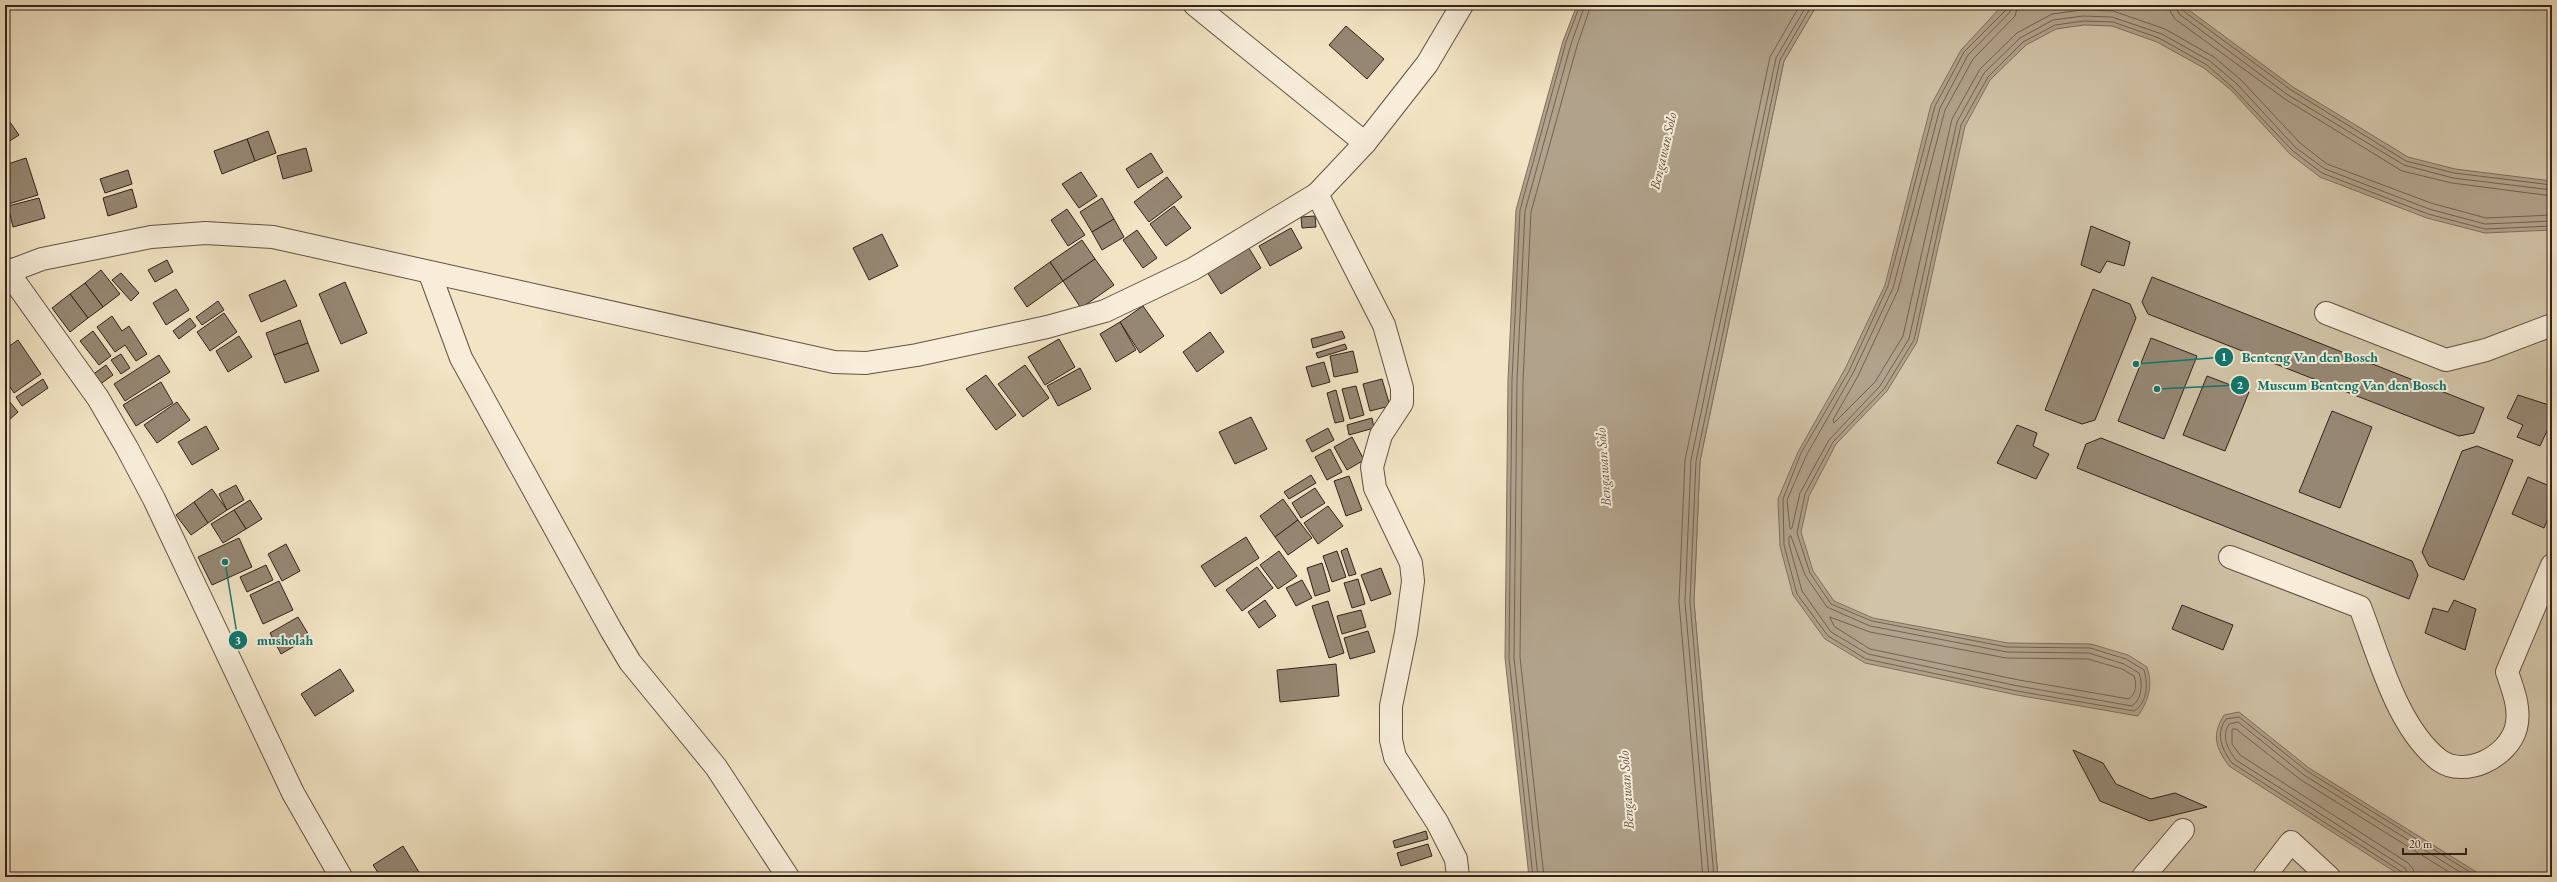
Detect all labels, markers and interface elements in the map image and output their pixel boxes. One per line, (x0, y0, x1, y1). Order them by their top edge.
water label: Bengawan Solo (1645, 110, 1681, 192)
callout: Benteng Van den Bosch (2214, 344, 2386, 370)
text: Benteng Van den Bosch (2242, 348, 2378, 366)
text: 1 (2221, 349, 2227, 365)
callout: Museum Benteng Van den Bosch (2230, 372, 2455, 398)
text: Museum Benteng Van den Bosch (2257, 376, 2447, 394)
text: 2 (2237, 377, 2244, 393)
water label: Bengawan Solo (1591, 426, 1615, 508)
callout: musholah (228, 627, 321, 653)
text: musholah (257, 631, 313, 649)
text: 3 (235, 632, 241, 648)
water label: Bengawan Solo (1614, 749, 1638, 831)
scale bar (2403, 830, 2466, 856)
text: 20 m (2409, 836, 2433, 852)

